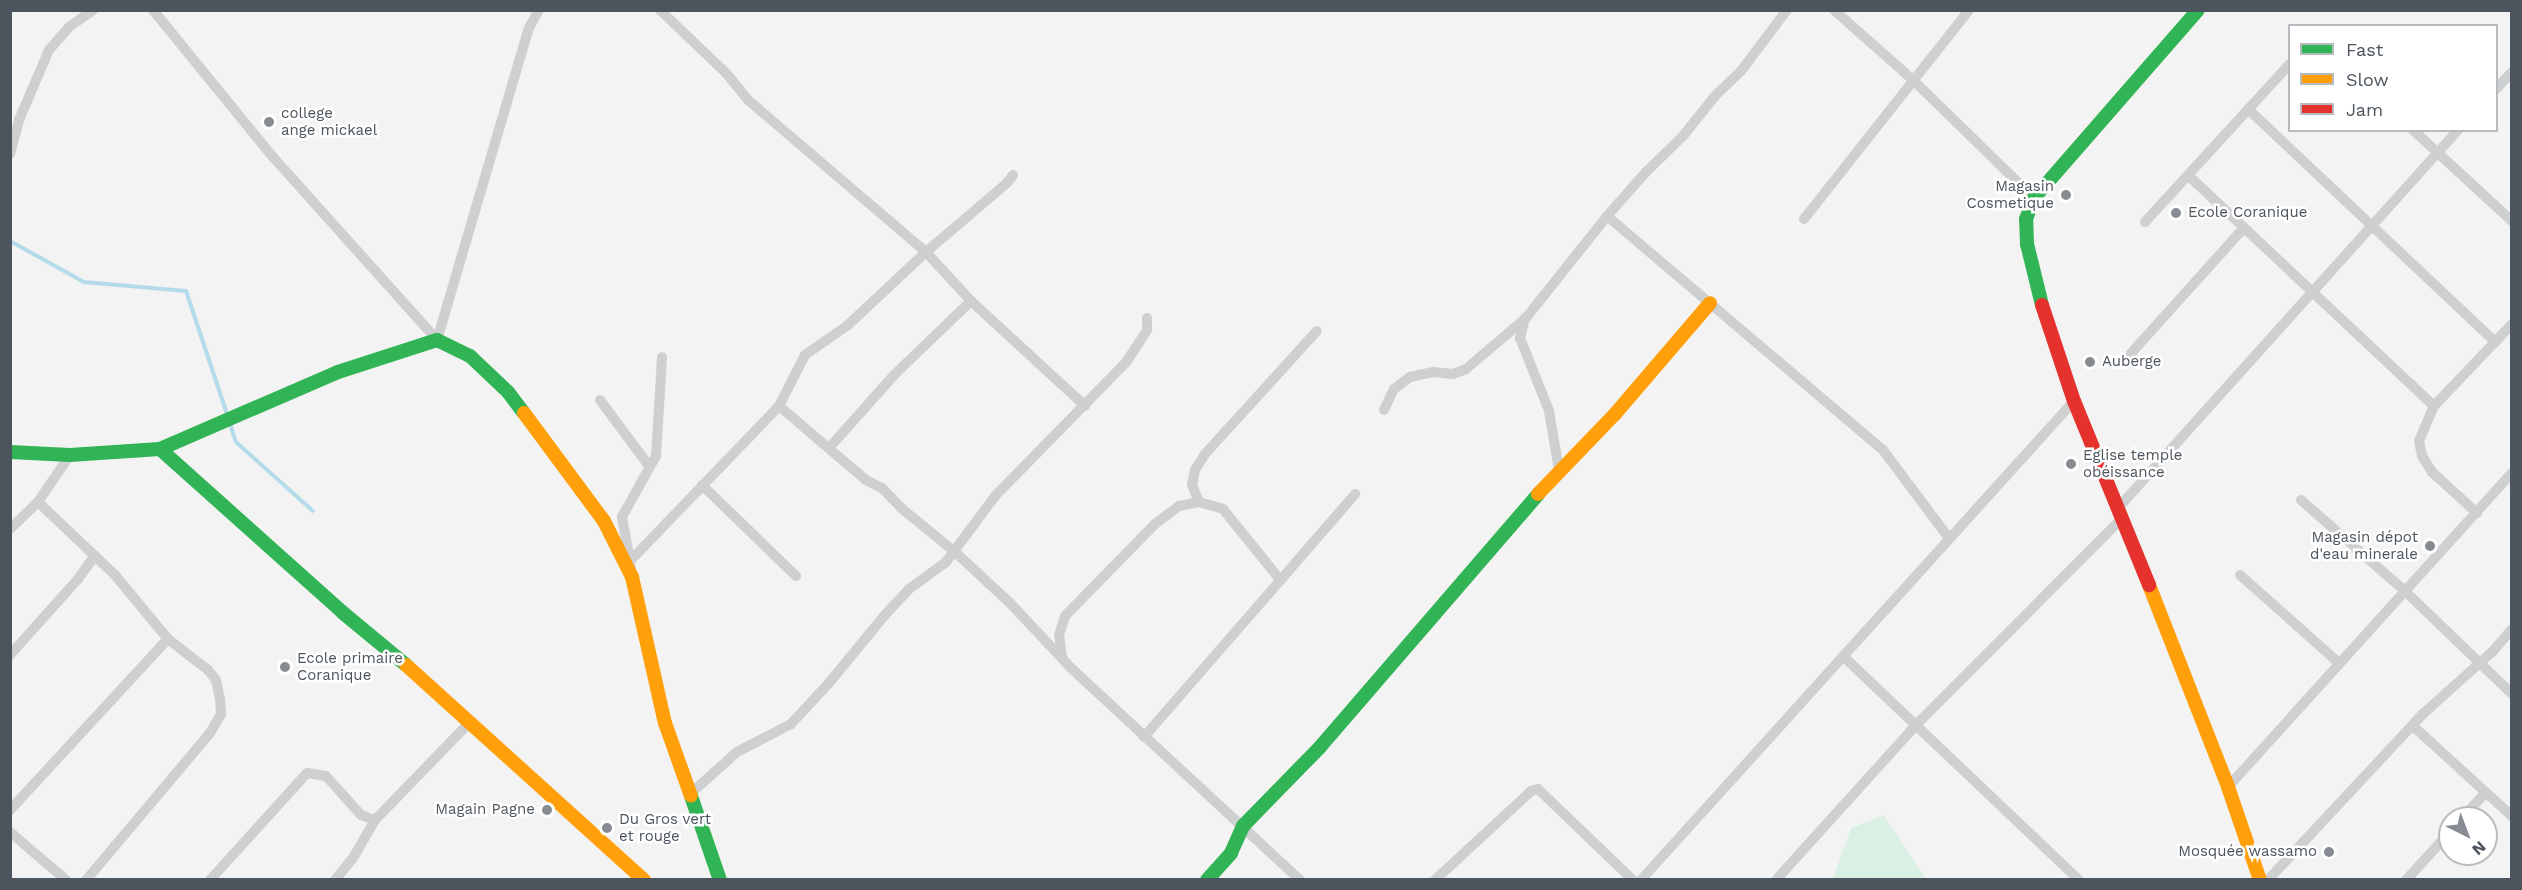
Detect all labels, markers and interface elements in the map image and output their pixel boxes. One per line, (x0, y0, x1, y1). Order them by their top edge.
legend (2288, 24, 2498, 132)
text: Fast (2346, 39, 2383, 60)
text: Slow (2346, 69, 2389, 90)
text: Jam (2346, 99, 2383, 120)
place label: college ange mickael (281, 104, 377, 139)
marker: college ange mickael (262, 115, 276, 129)
place label: Magasin Cosmetique (1966, 177, 2054, 212)
marker: Magasin Cosmetique (2059, 188, 2073, 202)
place label: Ecole Coranique (2188, 204, 2307, 222)
marker: Ecole Coranique (2169, 206, 2183, 220)
place label: Auberge (2102, 353, 2161, 371)
marker: Auberge (2083, 355, 2097, 369)
place label: Eglise temple obéissance (2083, 446, 2183, 481)
marker: Eglise temple obéissance (2064, 457, 2078, 471)
place label: Magasin dépot d'eau minerale (2310, 528, 2418, 563)
marker: Magasin dépot d'eau minerale (2423, 539, 2437, 553)
place label: Ecole primaire Coranique (297, 649, 403, 684)
marker: Ecole primaire Coranique (278, 660, 292, 674)
place label: Magain Pagne (435, 801, 535, 819)
marker: Magain Pagne (540, 803, 554, 817)
north arrow (2438, 806, 2498, 866)
place label: Du Gros vert et rouge (619, 810, 711, 845)
marker: Du Gros vert et rouge (600, 821, 614, 835)
text: N (2468, 837, 2490, 859)
place label: Mosquée wassamo (2178, 843, 2317, 861)
marker: Mosquée wassamo (2322, 845, 2336, 859)

